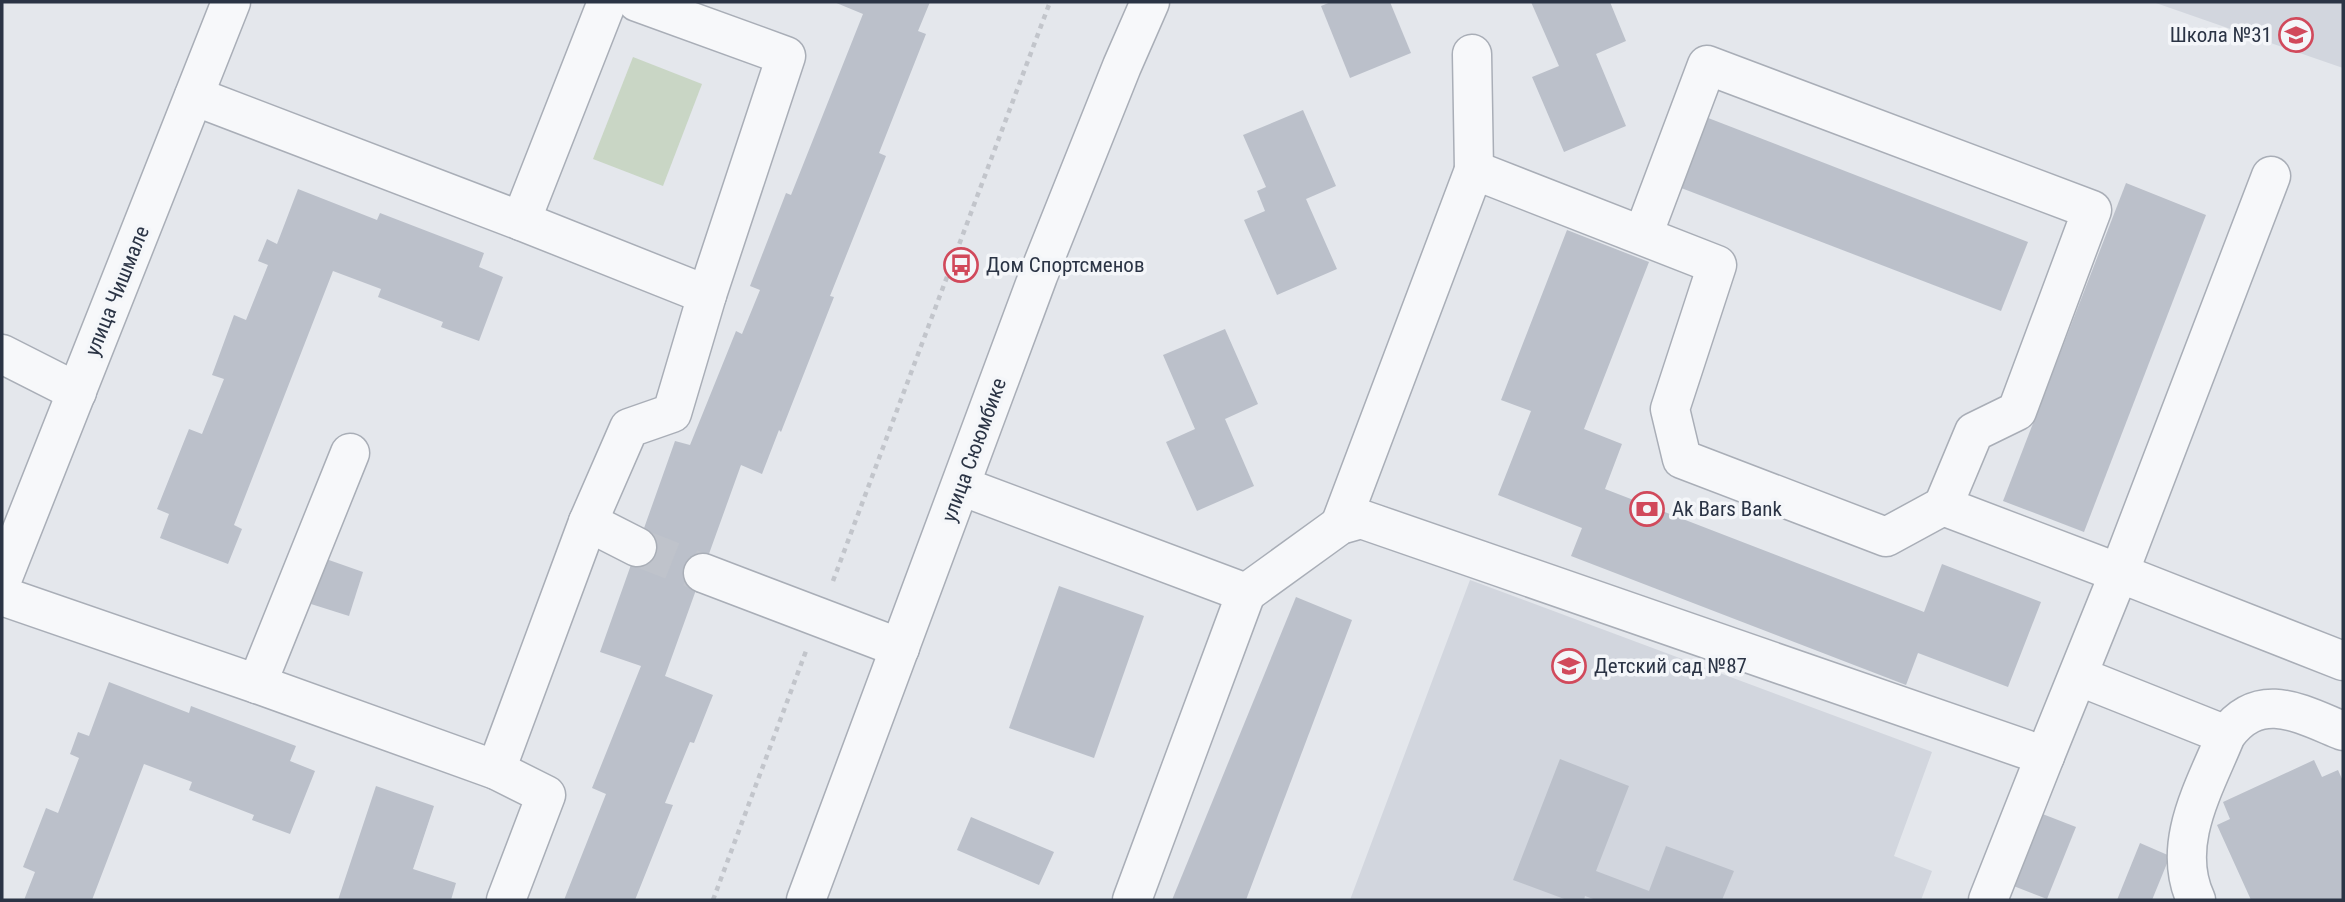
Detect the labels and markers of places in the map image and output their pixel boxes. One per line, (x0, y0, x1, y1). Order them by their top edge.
school or university icon: Школа №31 (2277, 16, 2315, 54)
place label: Школа №31 (2170, 23, 2272, 47)
bus stop icon: Дом Спортсменов (942, 246, 980, 284)
place label: Дом Спортсменов (986, 253, 1144, 277)
bank icon: Ak Bars Bank (1628, 490, 1666, 528)
place label: Ak Bars Bank (1672, 497, 1782, 521)
school or university icon: Детский сад №87 (1550, 647, 1588, 685)
place label: Детский сад №87 (1594, 654, 1747, 678)

